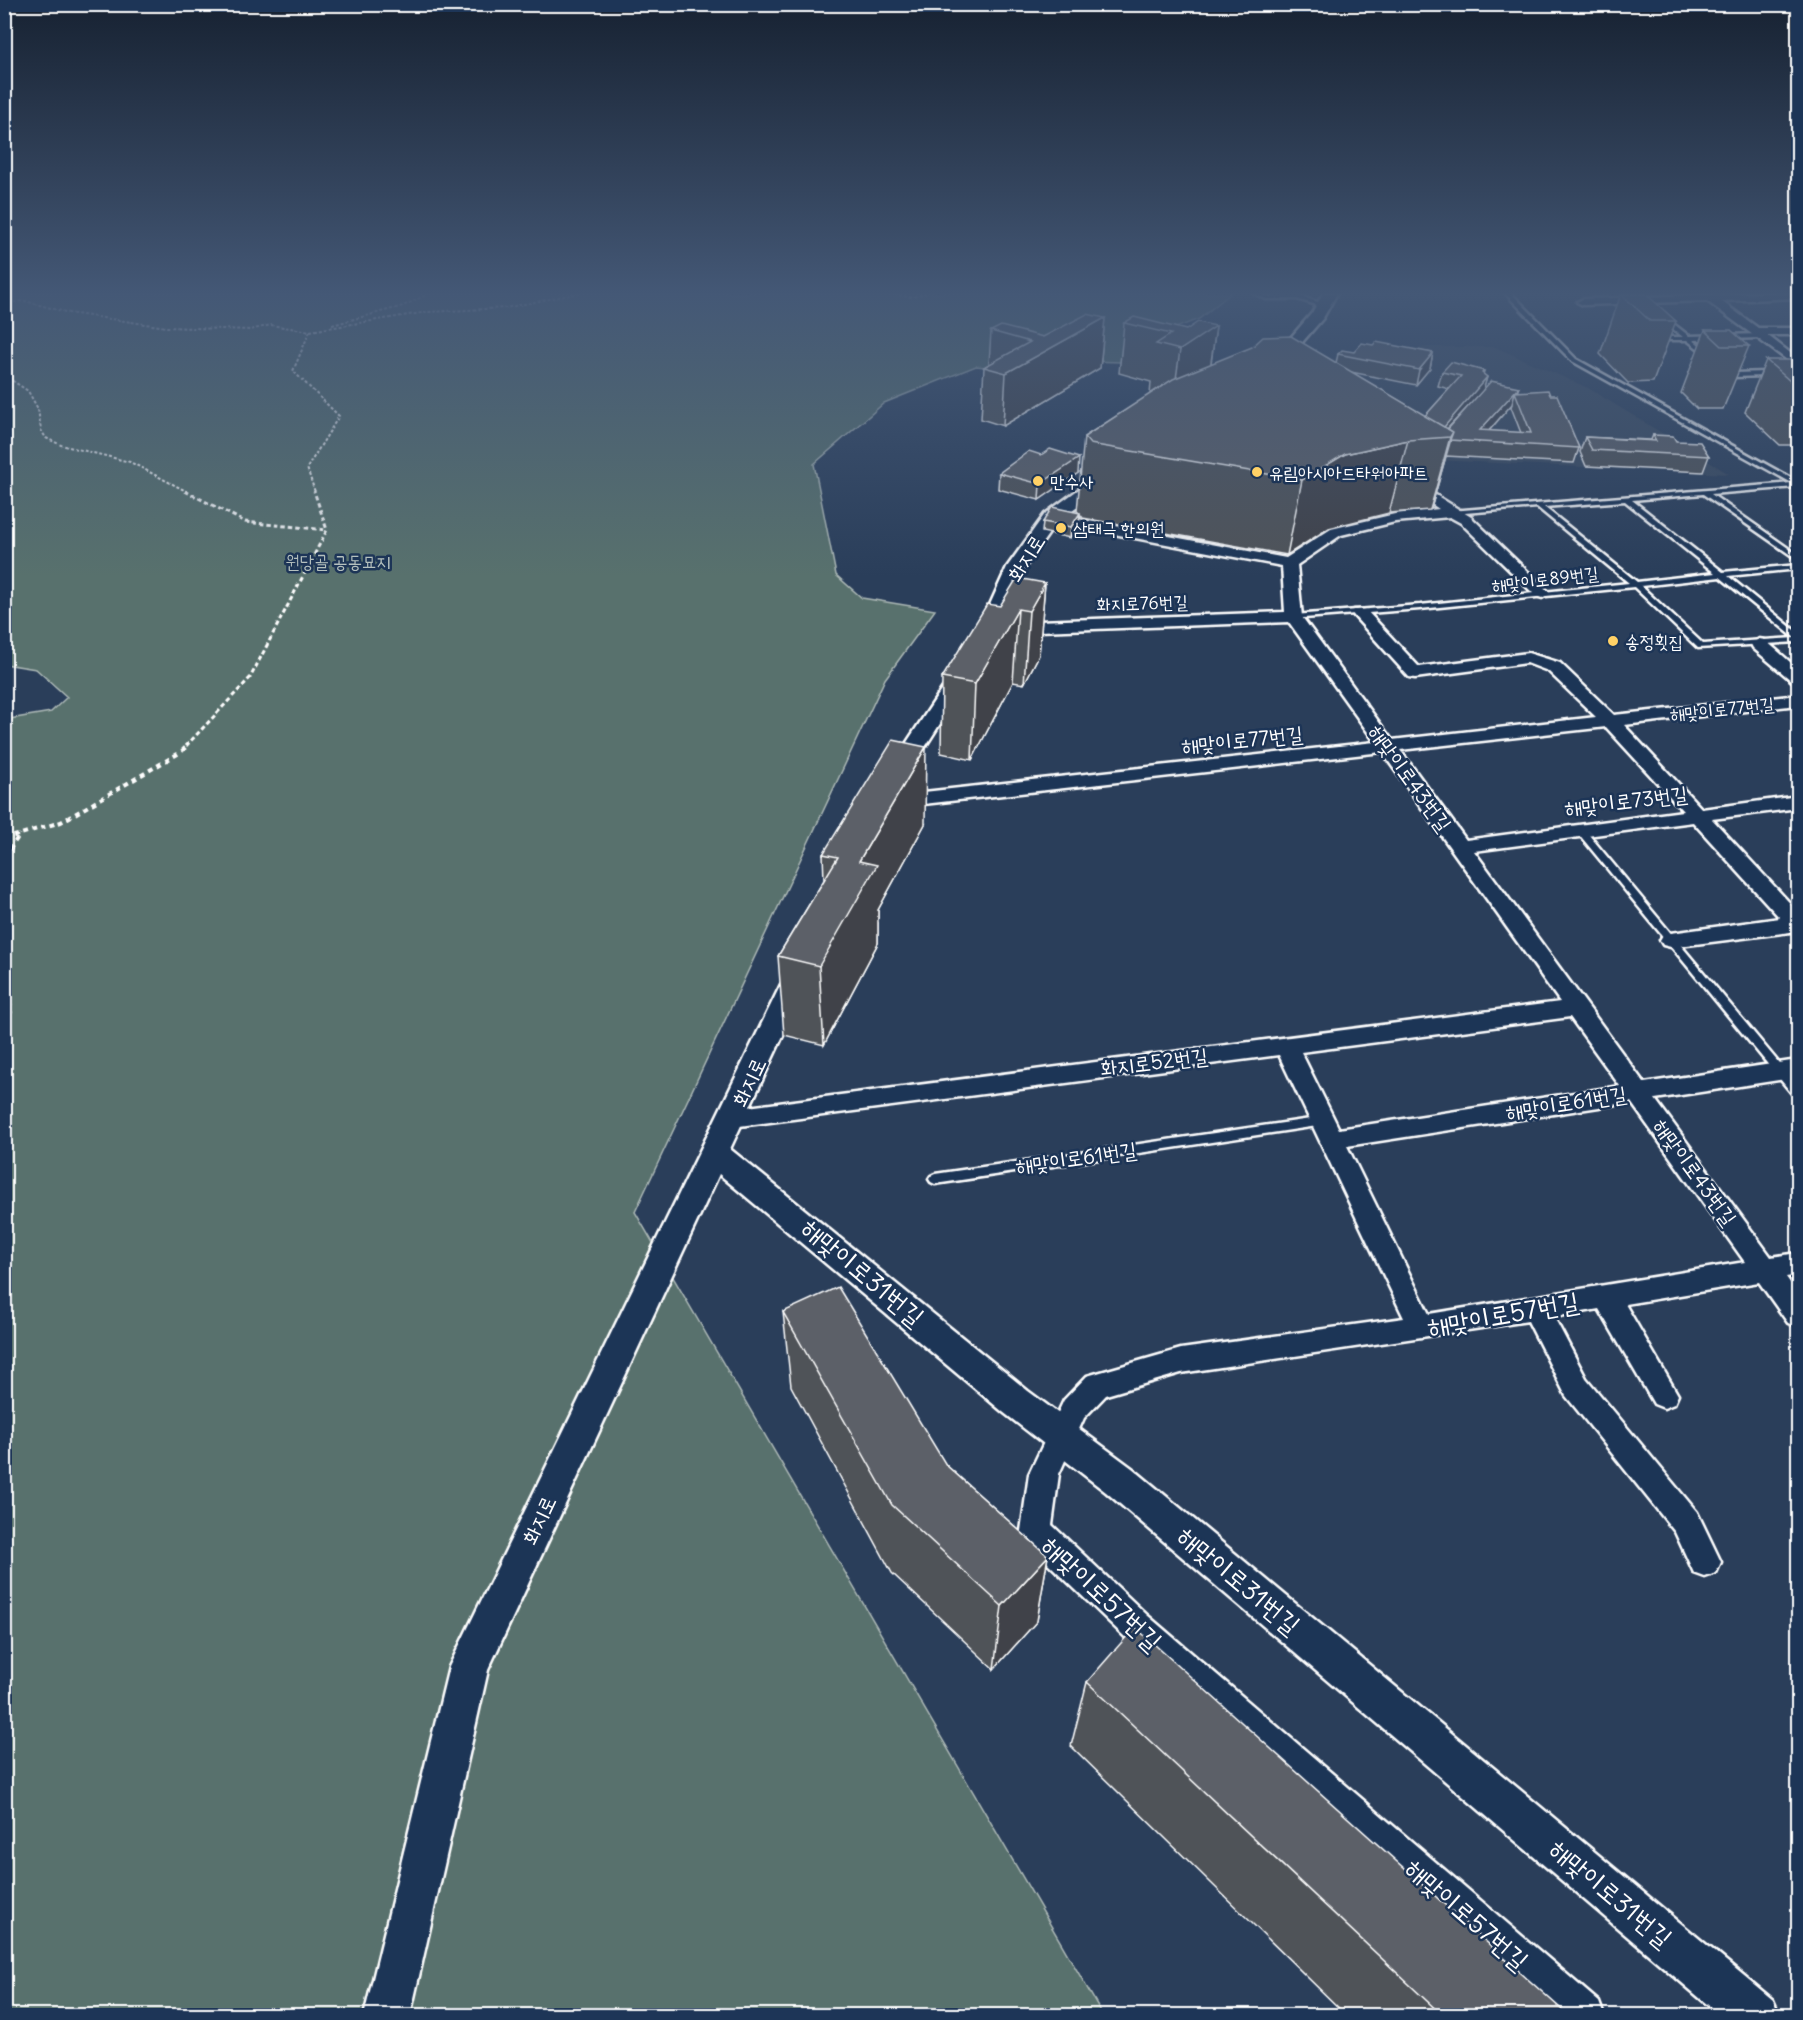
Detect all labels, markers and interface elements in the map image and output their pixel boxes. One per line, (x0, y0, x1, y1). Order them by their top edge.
place label: 유림아시아드타워아파트 (1269, 461, 1428, 484)
marker: 유림아시아드타워아파트 (1250, 465, 1264, 479)
place label: 만수사 (1050, 470, 1094, 493)
marker: 만수사 (1031, 474, 1045, 488)
place label: 삼태극 한의원 (1073, 517, 1164, 540)
marker: 삼태극 한의원 (1054, 521, 1068, 535)
street label: 화지로 (1001, 529, 1051, 587)
park label: 원당골 공동묘지 (285, 550, 391, 573)
street label: 해맞이로89번길 (1490, 561, 1600, 597)
street label: 화지로76번길 (1096, 590, 1189, 616)
place label: 송정횟집 (1625, 630, 1683, 653)
marker: 송정횟집 (1606, 634, 1620, 648)
street label: 해맞이로77번길 (1669, 692, 1776, 726)
street label: 해맞이로43번길 (1362, 719, 1458, 837)
street label: 해맞이로77번길 (1180, 720, 1304, 760)
street label: 해맞이로73번길 (1563, 780, 1689, 822)
street label: 화지로52번길 (1099, 1042, 1209, 1082)
street label: 화지로 (726, 1053, 772, 1111)
street label: 해맞이로61번길 (1504, 1080, 1628, 1126)
street label: 해맞이로43번길 (1647, 1113, 1743, 1231)
street label: 해맞이로61번길 (1014, 1136, 1138, 1180)
street label: 해맞이로31번길 (795, 1211, 931, 1333)
street label: 해맞이로57번길 (1425, 1284, 1581, 1344)
street label: 화지로 (516, 1491, 562, 1549)
street label: 해맞이로31번길 (1171, 1519, 1307, 1641)
street label: 해맞이로57번길 (1035, 1529, 1169, 1657)
street label: 해맞이로31번길 (1543, 1832, 1679, 1954)
street label: 해맞이로57번길 (1398, 1851, 1536, 1977)

